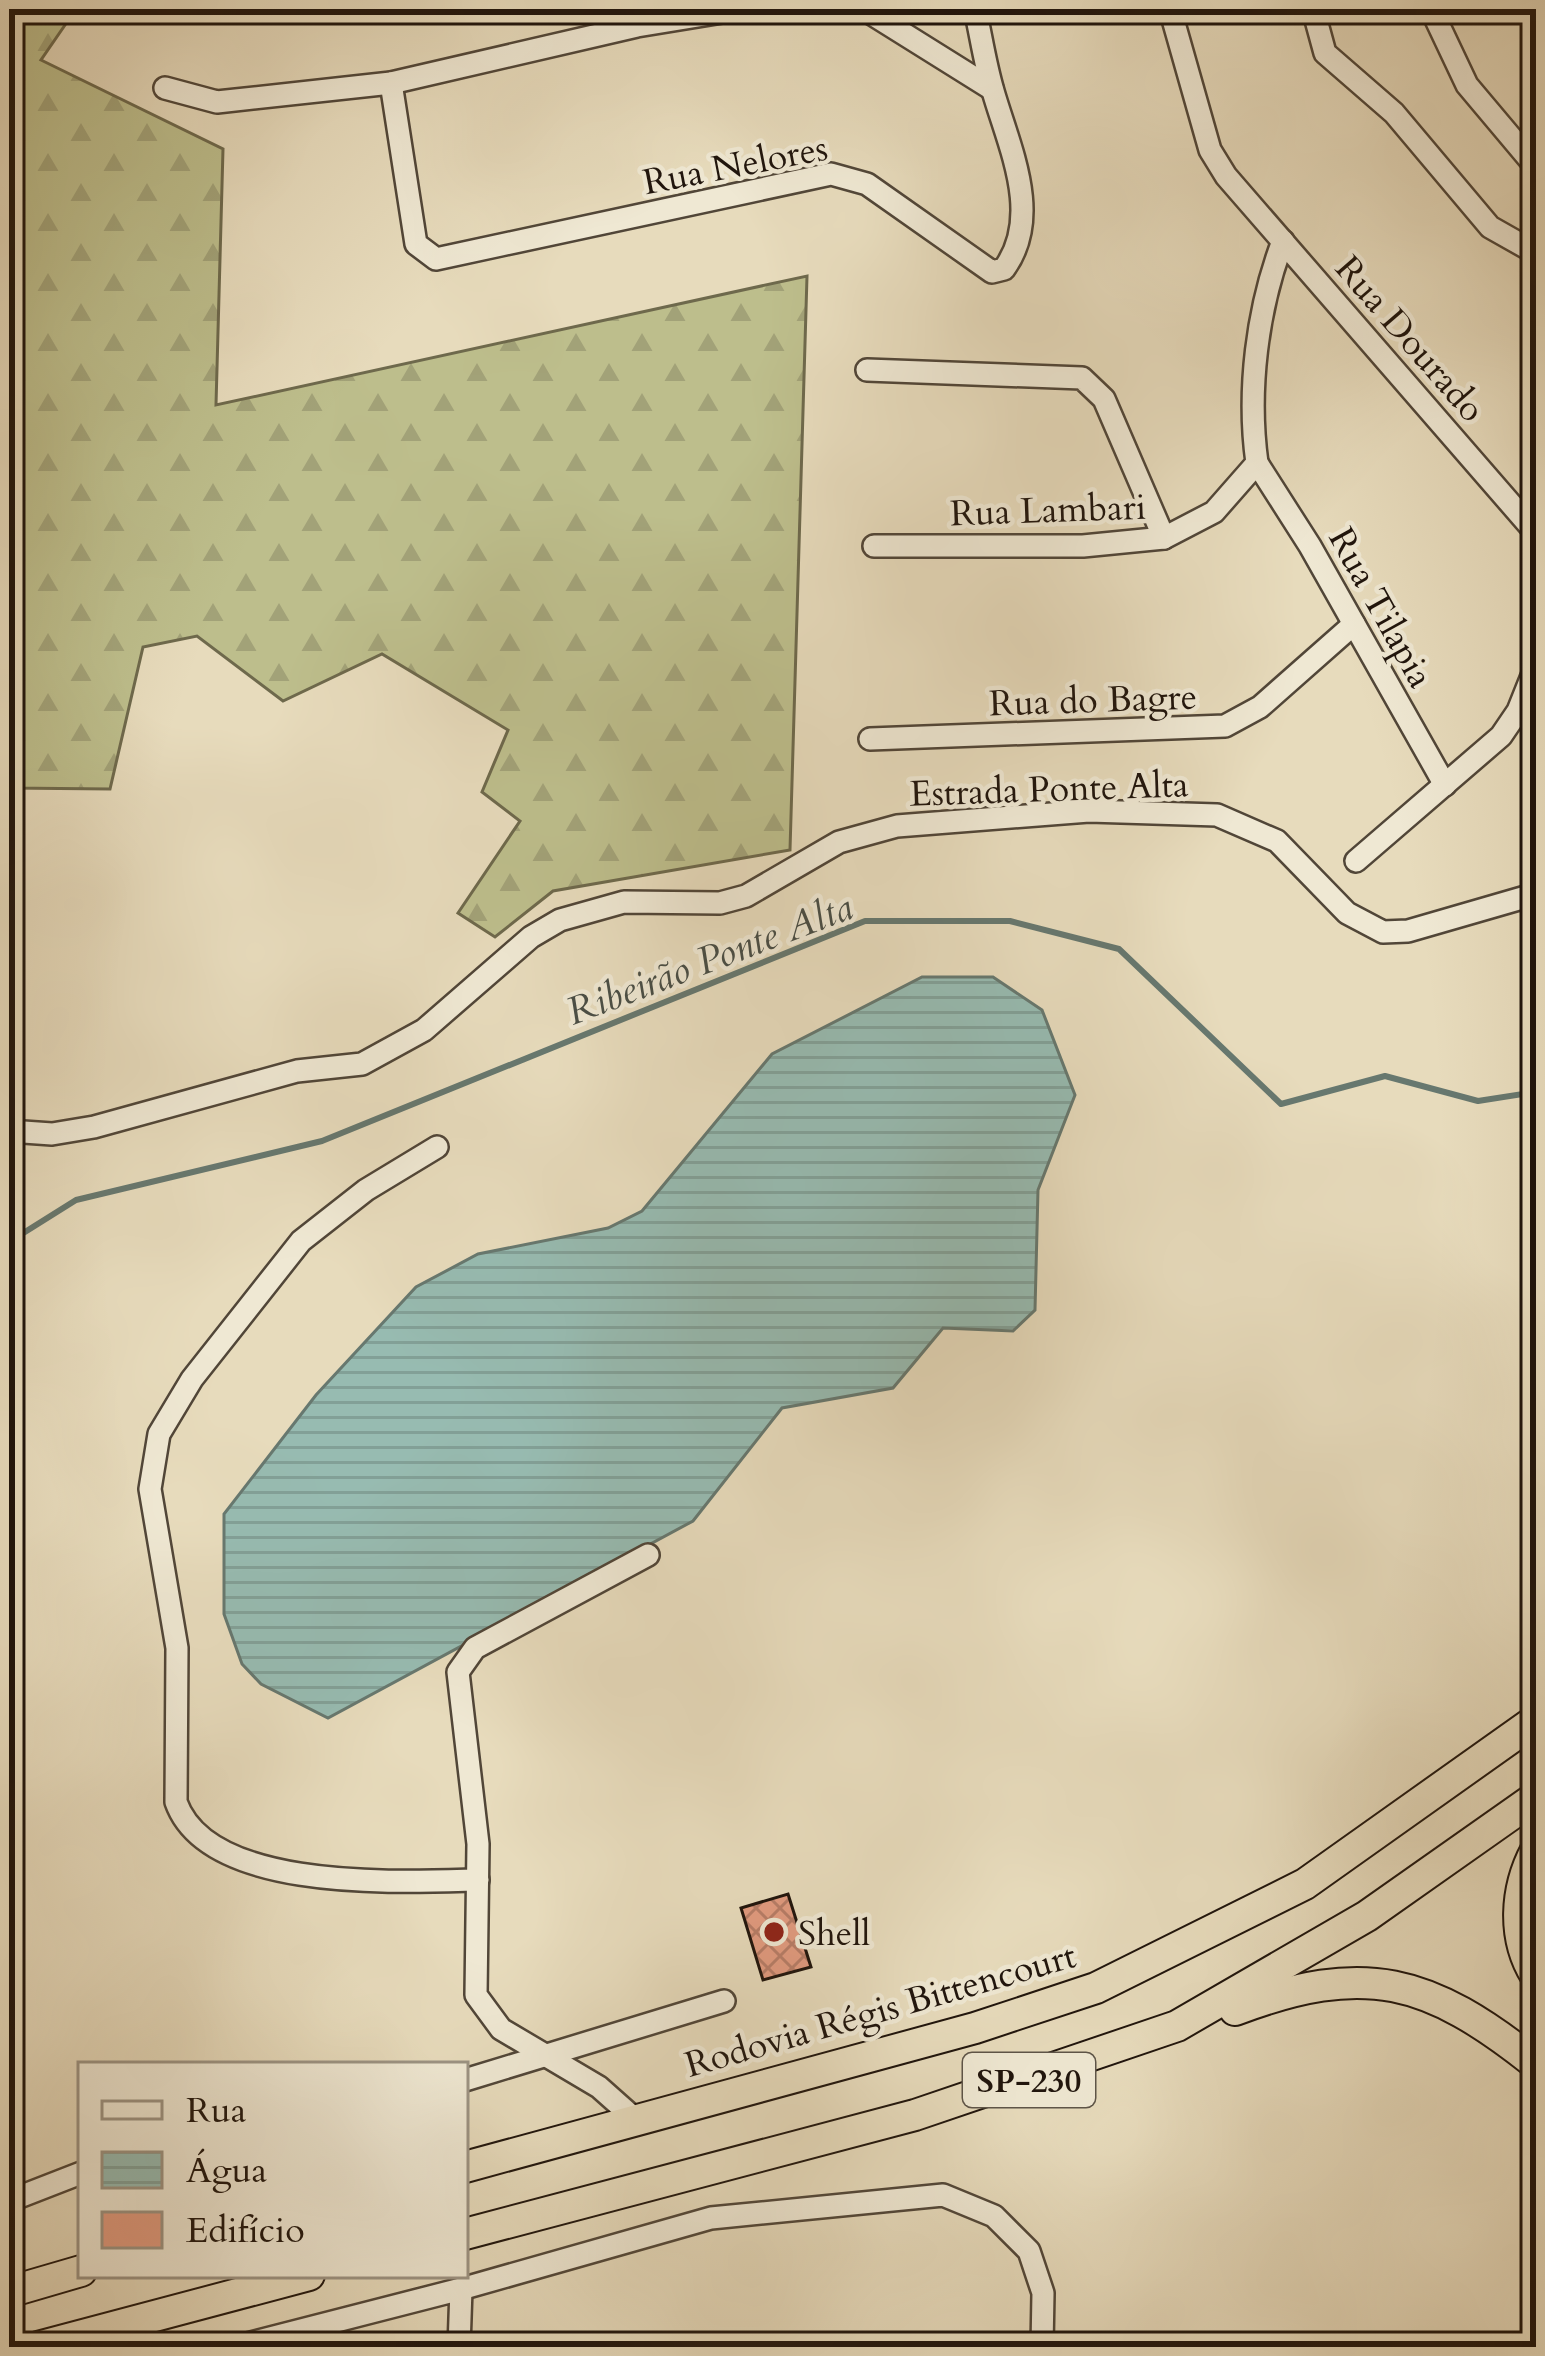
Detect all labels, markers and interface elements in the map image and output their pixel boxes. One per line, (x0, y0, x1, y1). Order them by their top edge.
street label: Rua Nelores (639, 124, 832, 207)
street label: Rua Dourado (1324, 245, 1496, 433)
street label: Rua Lambari (949, 483, 1147, 538)
street label: Rua Tilapia (1317, 519, 1445, 697)
street label: Rua do Bagre (988, 672, 1198, 729)
street label: Estrada Ponte Alta (909, 760, 1190, 819)
water label: Ribeirão Ponte Alta (559, 880, 860, 1038)
place label: Shell (798, 1909, 870, 1958)
marker: Shell (761, 1919, 787, 1945)
street label: Rodovia Régis Bittencourt (679, 1931, 1081, 2090)
road number: SP-230 (963, 2053, 1095, 2107)
legend (78, 2062, 468, 2278)
text: Rua (186, 2086, 247, 2135)
text: Água (186, 2146, 268, 2195)
text: Edifício (186, 2206, 305, 2255)

